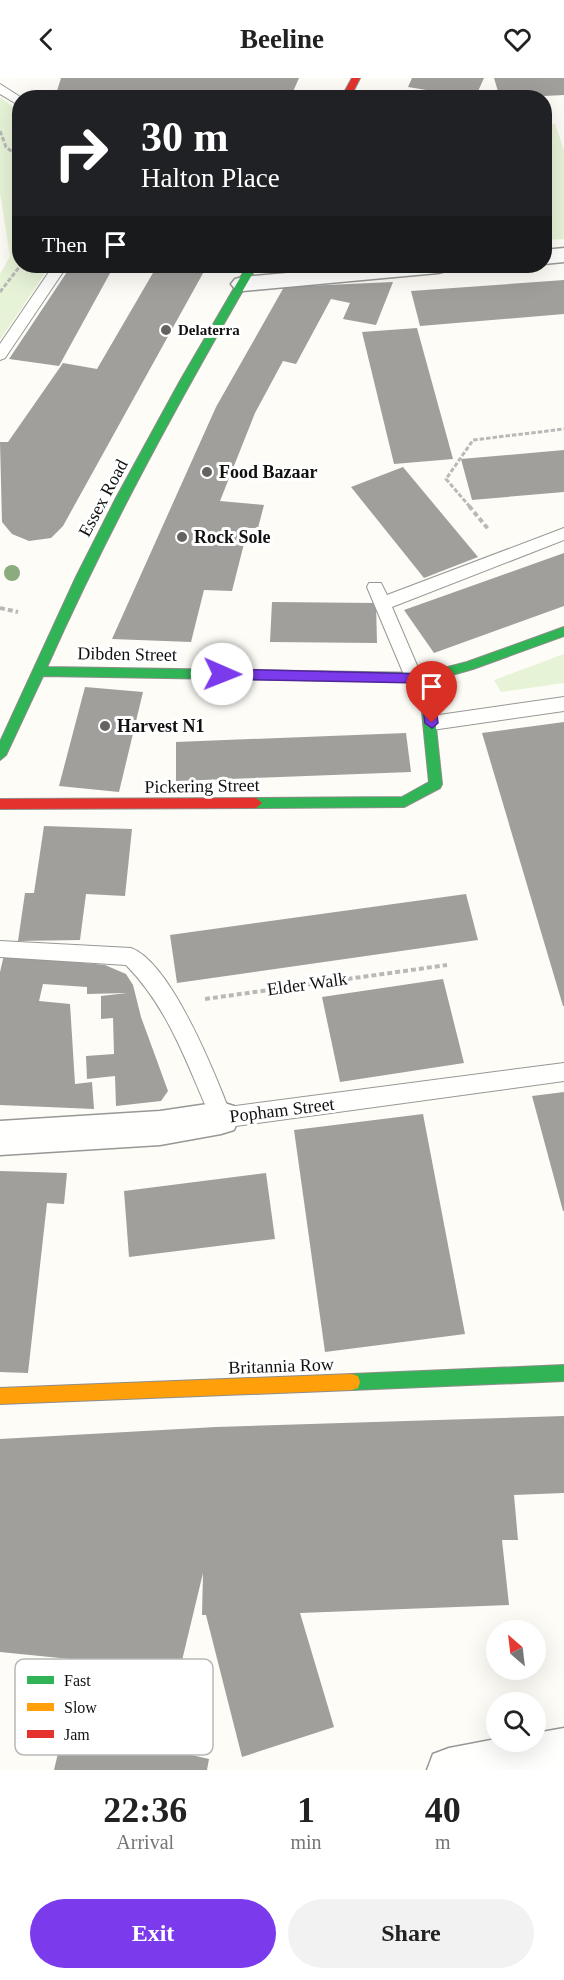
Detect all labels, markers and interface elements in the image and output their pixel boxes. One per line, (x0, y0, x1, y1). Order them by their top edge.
icon: back (30, 23, 63, 56)
icon: heart (501, 23, 534, 56)
text: Beeline (240, 24, 324, 54)
icon: right (42, 114, 120, 192)
text: 30 m (141, 114, 229, 160)
text: Halton Place (141, 163, 280, 193)
icon: arrive (99, 228, 132, 261)
text: Then (42, 232, 87, 257)
place label: Delaterra (178, 322, 240, 338)
marker: Delaterra (159, 323, 173, 337)
street label: Essex Road (74, 456, 132, 540)
place label: Food Bazaar (219, 462, 318, 482)
marker: Food Bazaar (200, 465, 214, 479)
place label: Rock Sole (194, 527, 271, 547)
marker: Rock Sole (175, 530, 189, 544)
position arrow (190, 642, 254, 706)
street label: Dibden Street (77, 643, 177, 665)
pin (406, 661, 457, 723)
icon: arrive (415, 670, 448, 703)
place label: Harvest N1 (117, 716, 204, 736)
marker: Harvest N1 (98, 719, 112, 733)
street label: Pickering Street (144, 775, 260, 797)
street label: Elder Walk (266, 968, 348, 1000)
street label: Popham Street (228, 1094, 336, 1126)
street label: Britannia Row (228, 1354, 334, 1378)
north arrow (486, 1620, 546, 1680)
map controls (486, 1620, 546, 1752)
legend (15, 1659, 213, 1755)
text: Fast (64, 1672, 91, 1689)
button: search (486, 1692, 546, 1752)
text: Slow (64, 1699, 97, 1716)
text: Jam (64, 1726, 90, 1743)
text: 22:36 (103, 1790, 187, 1830)
text: 1 (297, 1790, 315, 1830)
text: 40 (425, 1790, 461, 1830)
text: Arrival (116, 1831, 174, 1853)
text: min (290, 1831, 322, 1853)
text: m (435, 1831, 451, 1853)
button: Exit (30, 1899, 276, 1968)
button: Share (288, 1899, 534, 1968)

